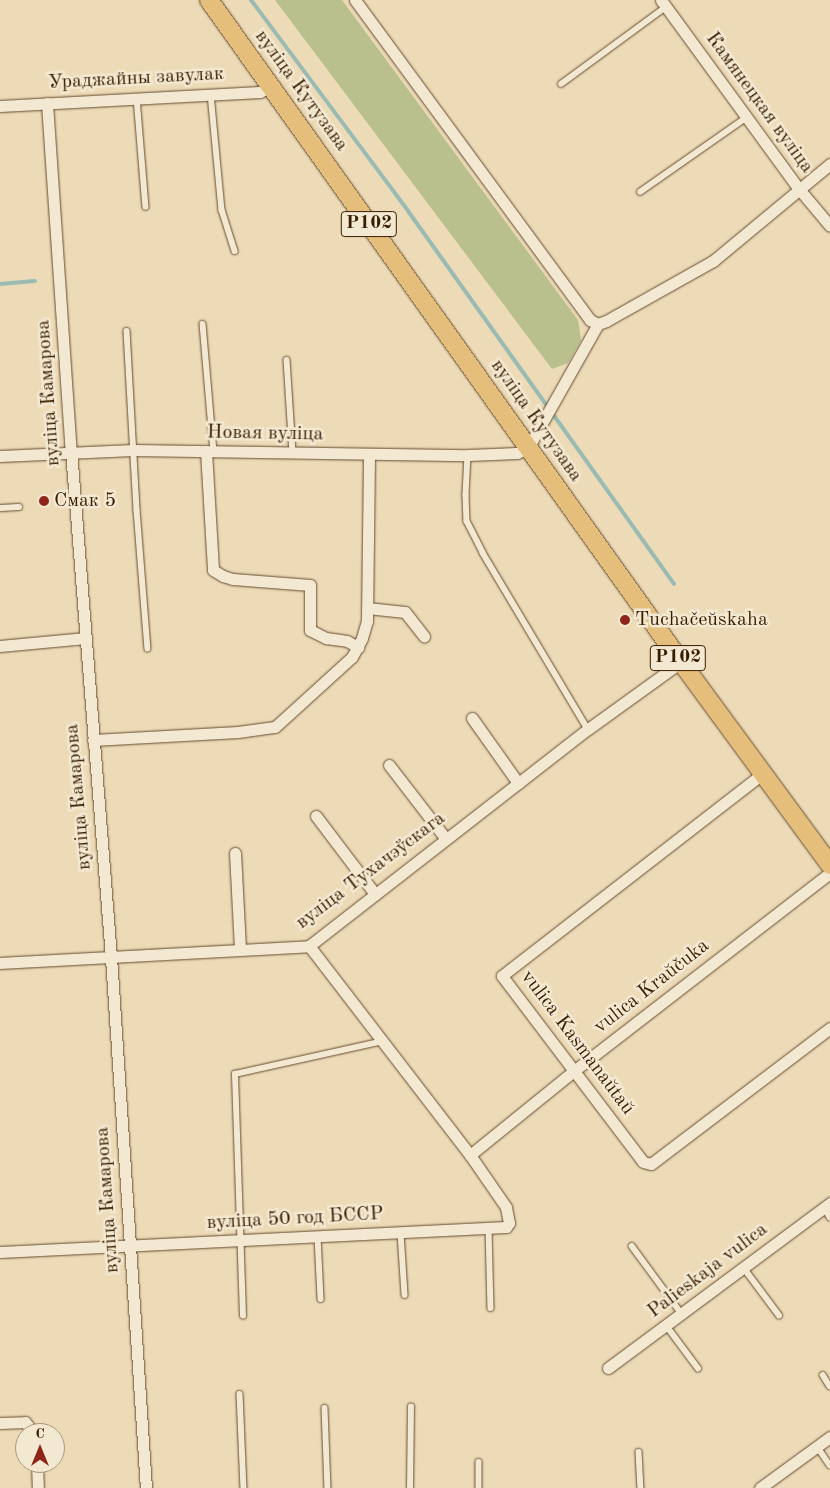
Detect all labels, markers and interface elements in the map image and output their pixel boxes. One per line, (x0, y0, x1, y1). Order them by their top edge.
street label: вуліца Кутузава (249, 26, 353, 156)
street label: Камянецкая вуліца (700, 28, 818, 178)
street label: Ураджайны завулак (47, 62, 225, 96)
road number: Р102 (340, 208, 398, 240)
street label: вуліца Камарова (32, 319, 66, 467)
street label: вуліца Кутузава (485, 355, 587, 487)
street label: Новая вуліца (207, 421, 323, 447)
place label: Смак 5 (54, 489, 116, 513)
marker: Смак 5 (38, 495, 50, 507)
place label: Tuchačeŭskaha (635, 608, 768, 632)
marker: Tuchačeŭskaha (619, 614, 631, 626)
road number: Р102 (649, 641, 707, 674)
street label: вуліца Камарова (61, 723, 97, 871)
street label: вуліца Тухачэўскага (292, 807, 450, 935)
street label: vulica Kraŭčuka (590, 934, 714, 1040)
street label: vulica Kasmanaŭtaŭ (515, 966, 639, 1120)
street label: вуліца Камарова (91, 1126, 125, 1274)
street label: вуліца 50 год БССР (206, 1202, 384, 1236)
street label: Palieskaja vulica (643, 1218, 773, 1324)
north arrow (15, 1423, 65, 1473)
text: С (35, 1427, 45, 1441)

